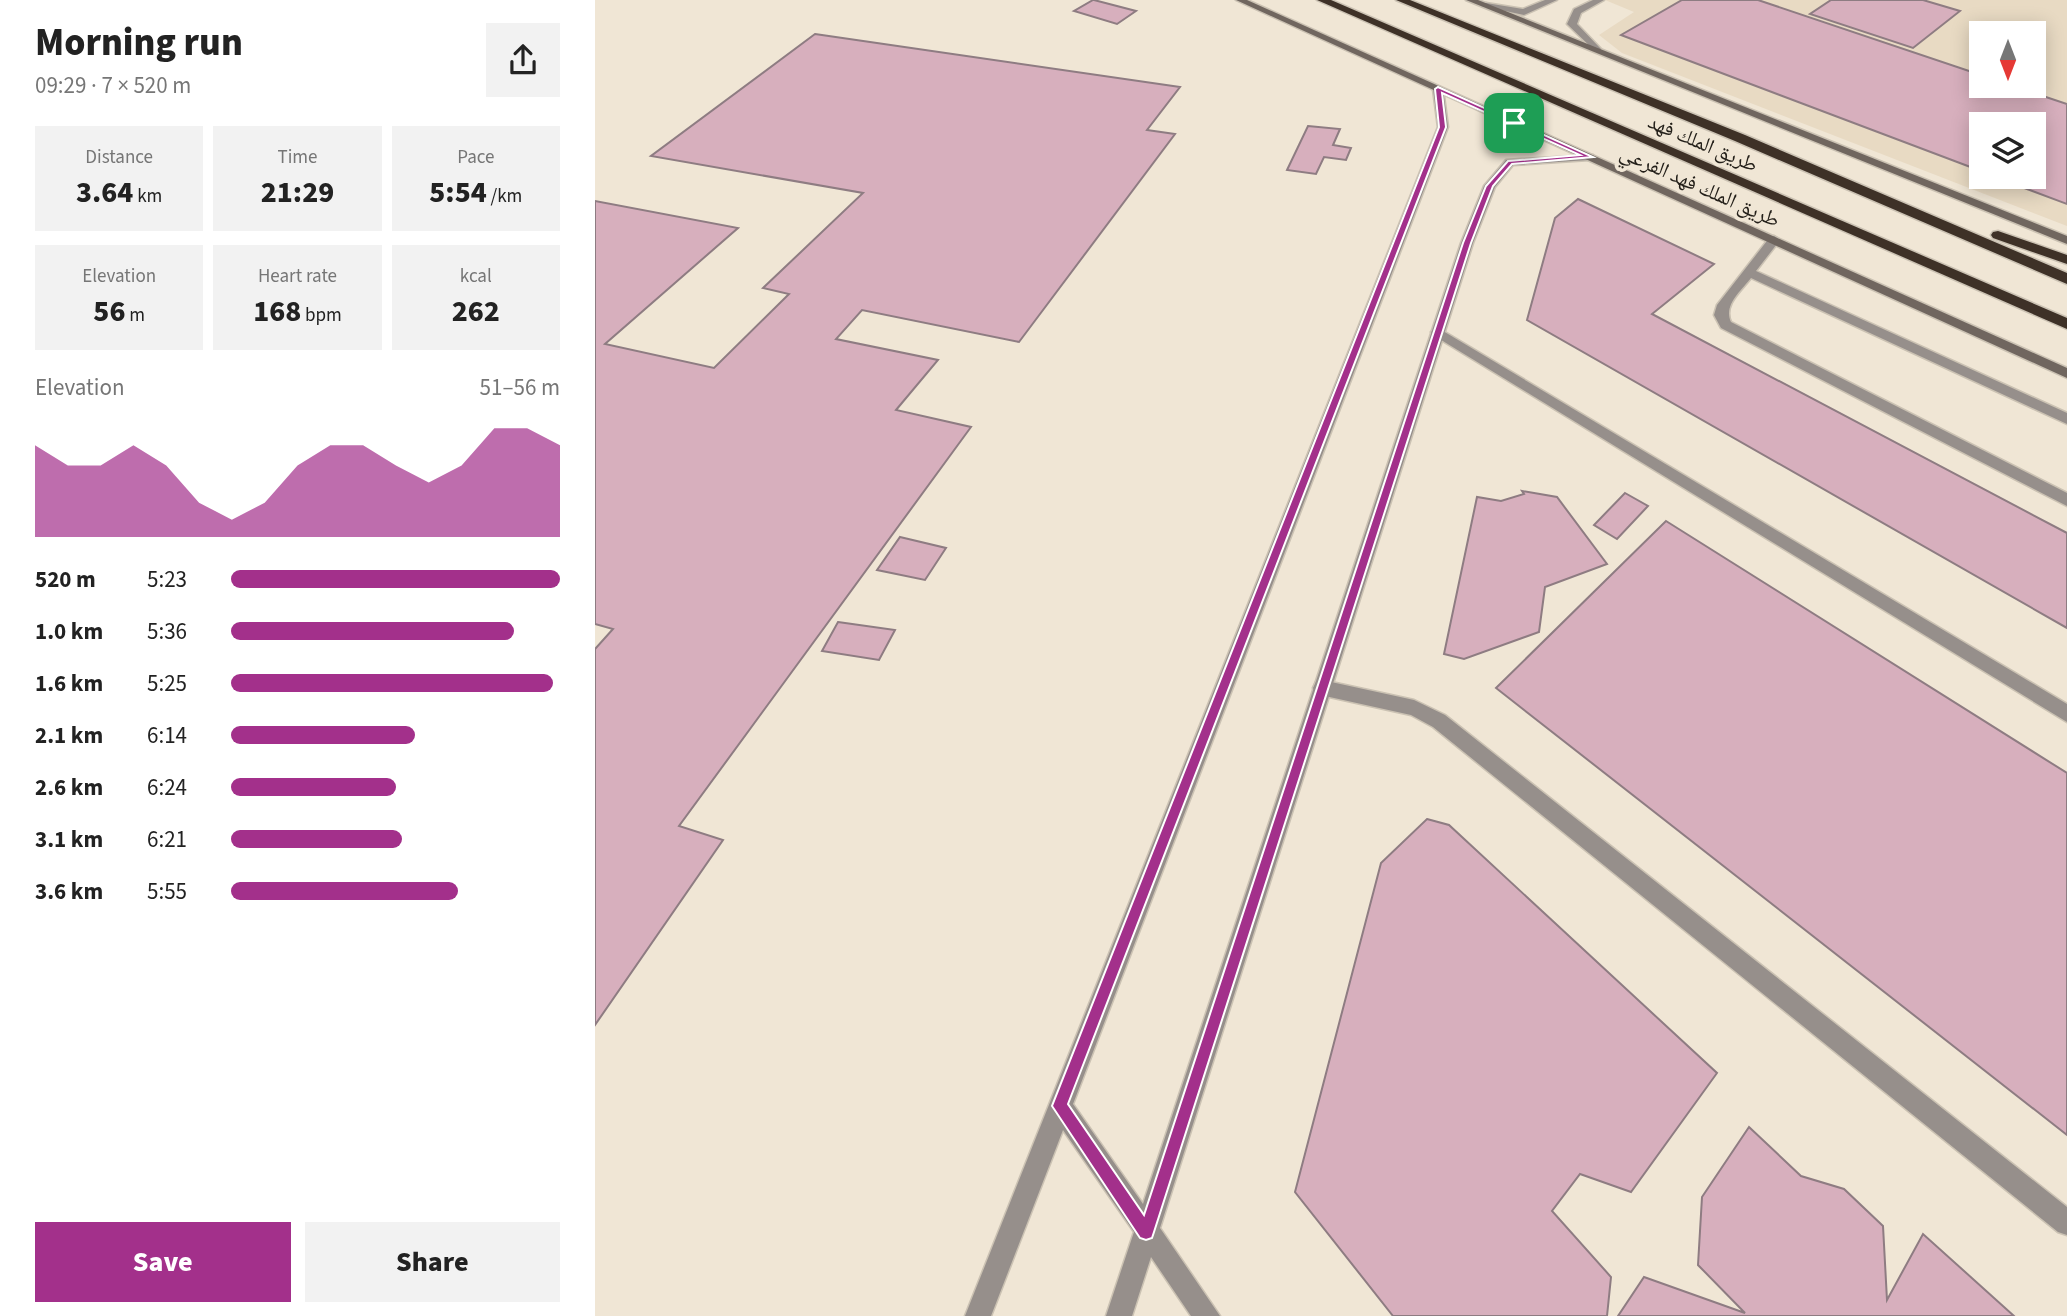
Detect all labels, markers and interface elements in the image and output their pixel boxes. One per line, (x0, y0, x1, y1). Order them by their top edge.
text: Morning run (35, 16, 243, 70)
north arrow (1969, 21, 2046, 98)
map controls (1969, 21, 2046, 189)
button: share (486, 23, 560, 97)
text: 09:29 · 7 × 520 m (35, 69, 191, 102)
pin (1484, 93, 1544, 153)
icon: arrive (1495, 104, 1533, 142)
street label: طريق الملك فهد (1643, 106, 1763, 180)
button: layers (1969, 112, 2046, 189)
street label: طريق الملك فهد الفرعي (1615, 137, 1785, 236)
text: Distance (85, 144, 153, 171)
text: Time (277, 144, 318, 171)
text: Pace (457, 144, 494, 171)
text: 3.64 (76, 171, 133, 214)
text: 21:29 (261, 171, 334, 214)
text: 5:54 (429, 171, 487, 214)
text: km (133, 183, 162, 210)
text: /km (487, 183, 522, 210)
text: Elevation (82, 263, 156, 290)
text: Heart rate (258, 263, 337, 290)
text: kcal (460, 263, 492, 290)
text: 56 (93, 290, 125, 333)
text: 168 (253, 290, 301, 333)
text: 262 (452, 290, 500, 333)
text: m (125, 302, 145, 329)
text: bpm (301, 302, 342, 329)
text: Elevation (35, 371, 125, 404)
text: 51–56 m (480, 371, 560, 404)
text: 520 m (35, 563, 96, 596)
text: 5:23 (147, 563, 187, 596)
text: 1.0 km (35, 615, 103, 648)
text: 5:36 (147, 615, 187, 648)
text: 1.6 km (35, 667, 103, 700)
text: 5:25 (147, 667, 187, 700)
text: 2.1 km (35, 719, 103, 752)
text: 6:14 (147, 719, 187, 752)
text: 2.6 km (35, 771, 103, 804)
text: 6:24 (147, 771, 187, 804)
text: 3.1 km (35, 823, 103, 856)
text: 6:21 (147, 823, 187, 856)
text: 3.6 km (35, 875, 103, 908)
text: 5:55 (147, 875, 187, 908)
button: Save (35, 1222, 291, 1302)
button: Share (305, 1222, 560, 1302)

